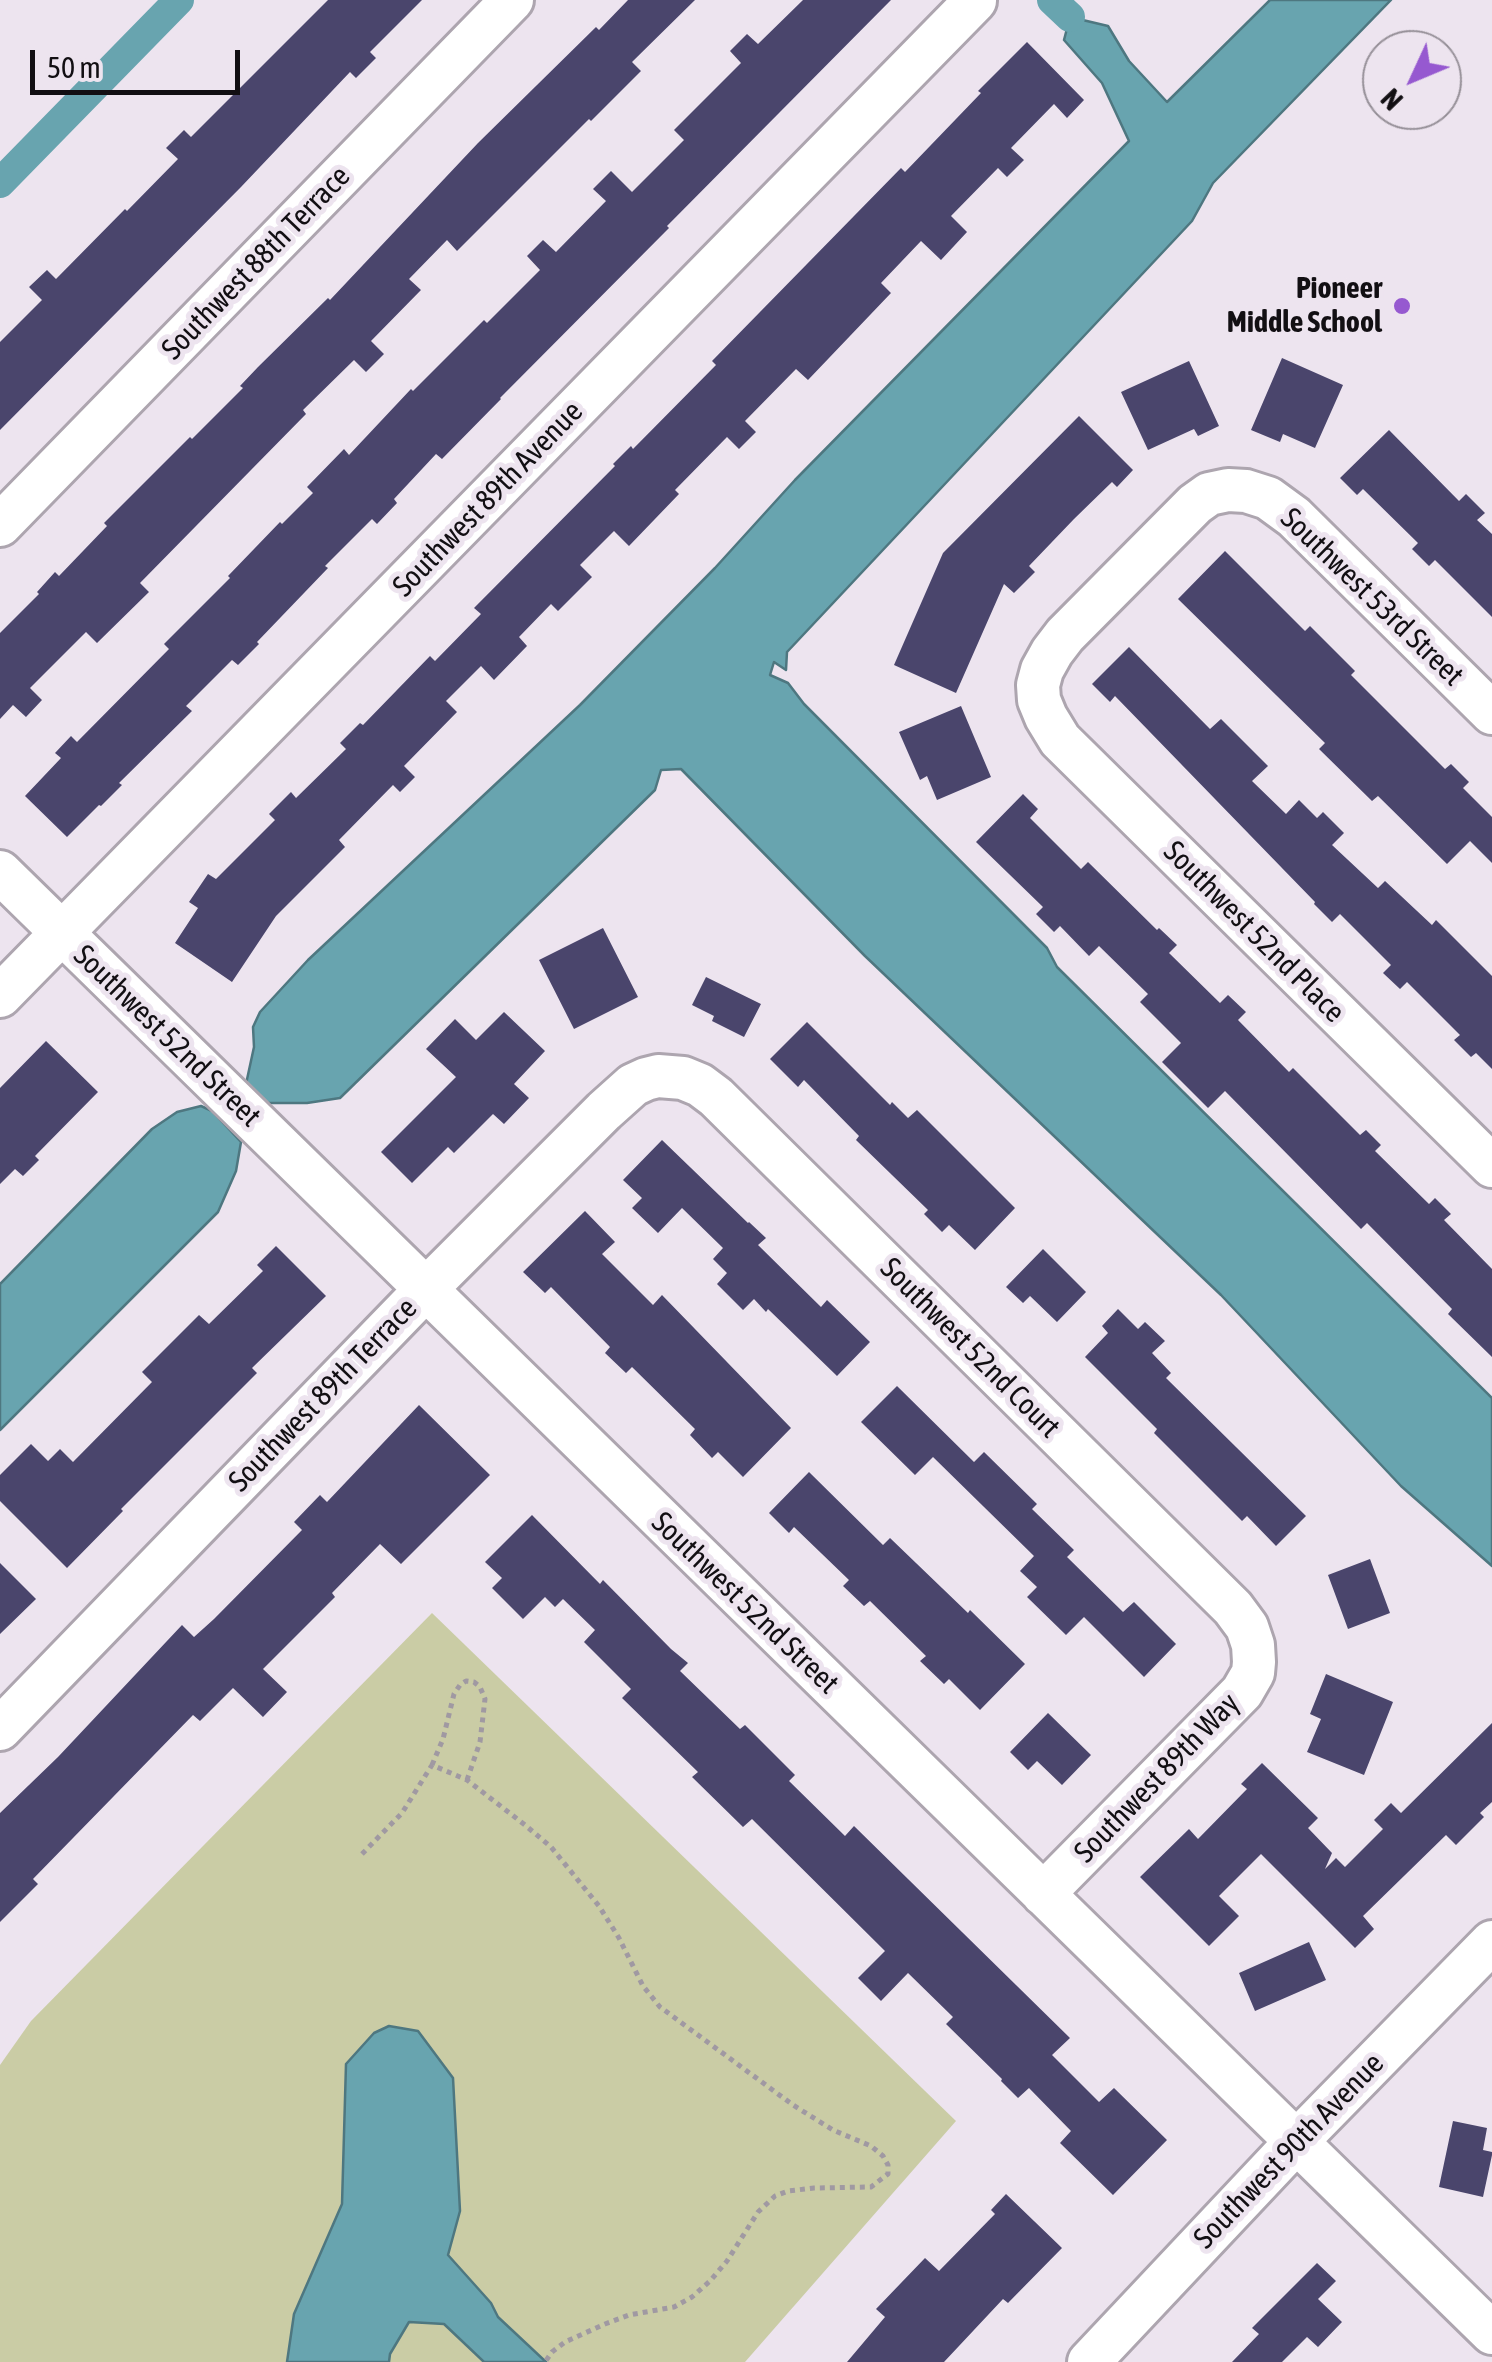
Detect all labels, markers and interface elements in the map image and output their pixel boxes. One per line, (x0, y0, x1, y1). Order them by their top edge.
scale bar (35, 30, 245, 92)
north arrow (1362, 30, 1462, 130)
text: 50 m (47, 50, 101, 84)
text: N (1375, 82, 1409, 117)
street label: Southwest 88th Terrace (154, 159, 358, 367)
place label: Pioneer Middle School (1227, 271, 1382, 342)
marker: Pioneer Middle School (1391, 295, 1413, 317)
street label: Southwest 89th Avenue (386, 394, 590, 604)
street label: Southwest 53rd Street (1273, 501, 1471, 693)
street label: Southwest 52nd Place (1156, 834, 1352, 1030)
street label: Southwest 52nd Street (66, 938, 268, 1134)
street label: Southwest 52nd Court (873, 1251, 1067, 1445)
street label: Southwest 89th Terrace (221, 1291, 425, 1499)
street label: Southwest 52nd Street (644, 1505, 846, 1701)
street label: Southwest 89th Way (1067, 1686, 1247, 1870)
street label: Southwest 90th Avenue (1187, 2046, 1391, 2256)

